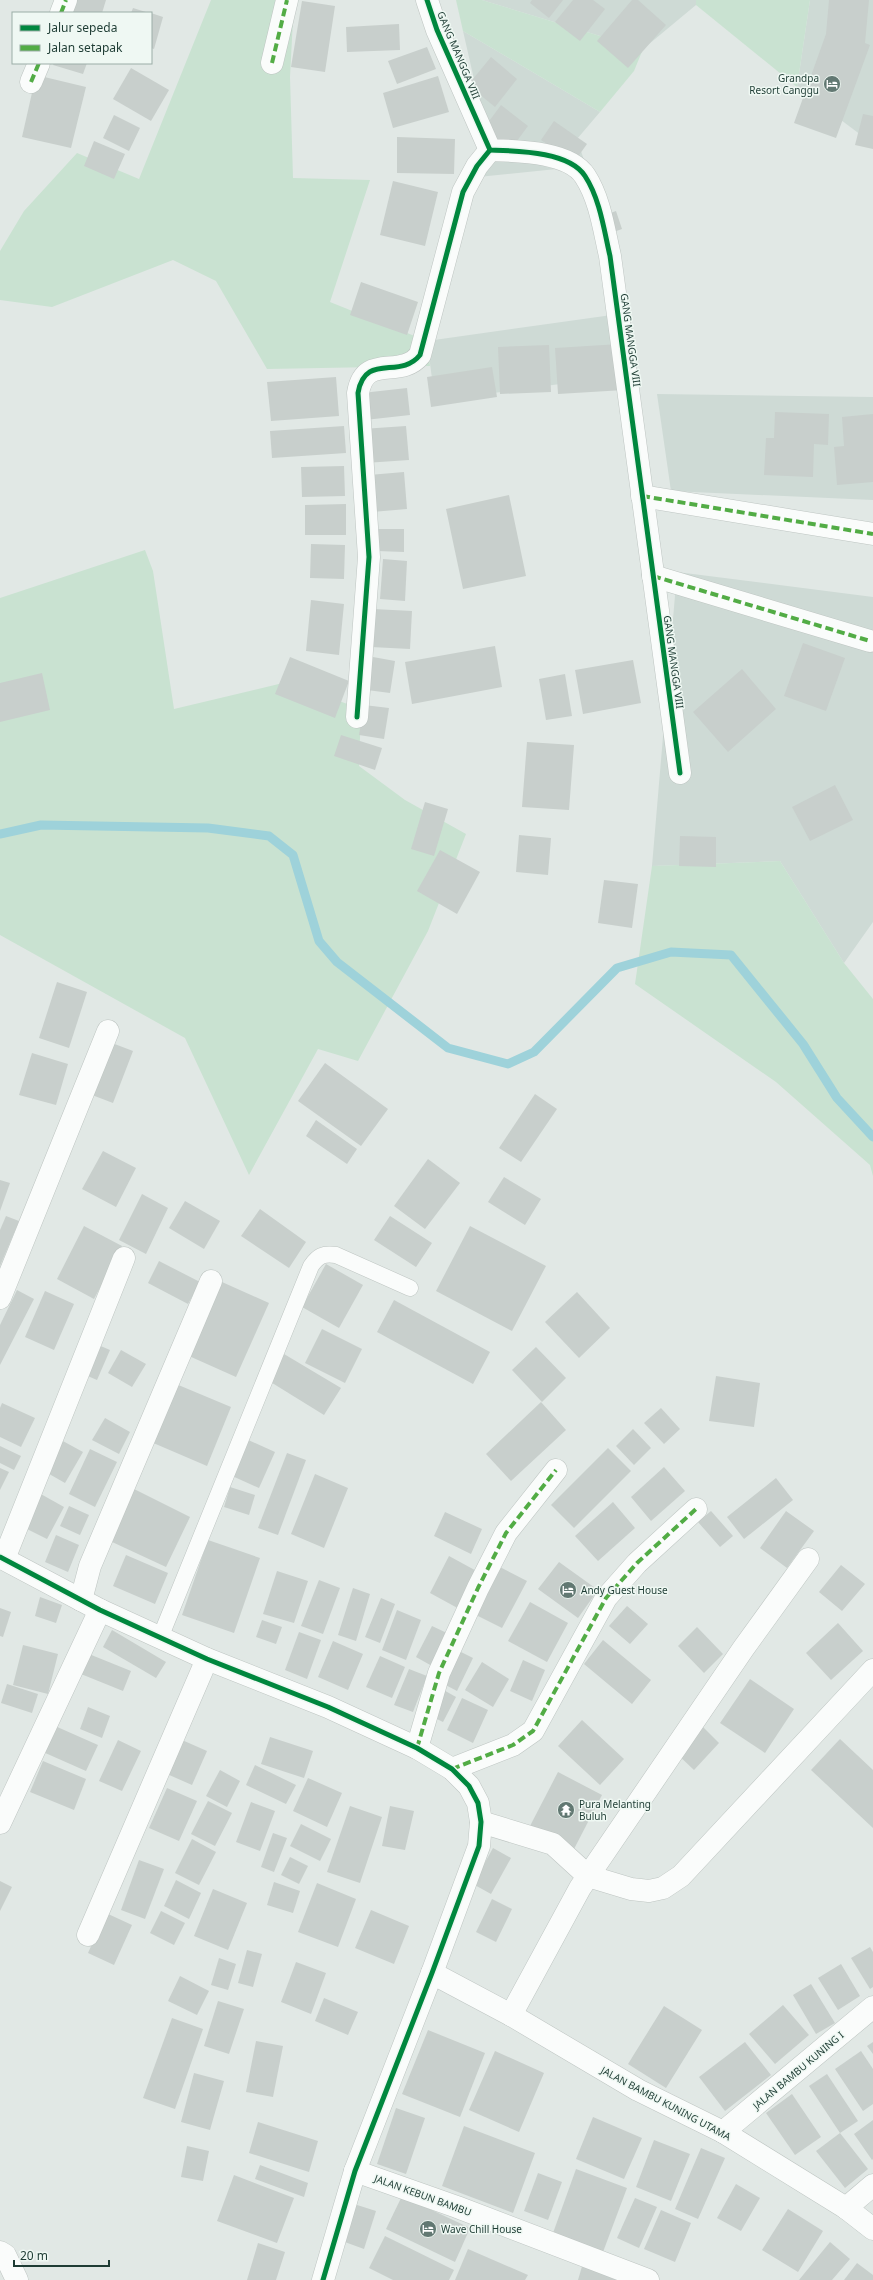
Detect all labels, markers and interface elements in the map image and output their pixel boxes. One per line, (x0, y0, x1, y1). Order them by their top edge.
street label: GANG MANGGA VIII (434, 9, 484, 101)
legend (12, 12, 152, 64)
text: Jalur sepeda (47, 19, 117, 36)
text: Jalan setapak (47, 39, 123, 56)
place label: Grandpa Resort Canggu (749, 71, 819, 97)
hotel icon: Grandpa Resort Canggu (822, 74, 842, 94)
street label: GANG MANGGA VIII (618, 293, 644, 387)
street label: GANG MANGGA VIII (661, 615, 687, 709)
hotel icon: Andy Guest House (558, 1580, 578, 1600)
place label: Andy Guest House (581, 1583, 668, 1597)
place label: Pura Melanting Buluh (579, 1797, 651, 1823)
temple icon: Pura Melanting Buluh (556, 1800, 576, 1820)
street label: JALAN BAMBU KUNING I (749, 2028, 846, 2113)
street label: JALAN BAMBU KUNING UTAMA (598, 2062, 734, 2144)
street label: JALAN KEBUN BAMBU (372, 2171, 474, 2219)
hotel icon: Wave Chill House (418, 2219, 438, 2239)
place label: Wave Chill House (441, 2222, 522, 2236)
scale bar (14, 2242, 109, 2268)
text: 20 m (20, 2247, 48, 2264)

